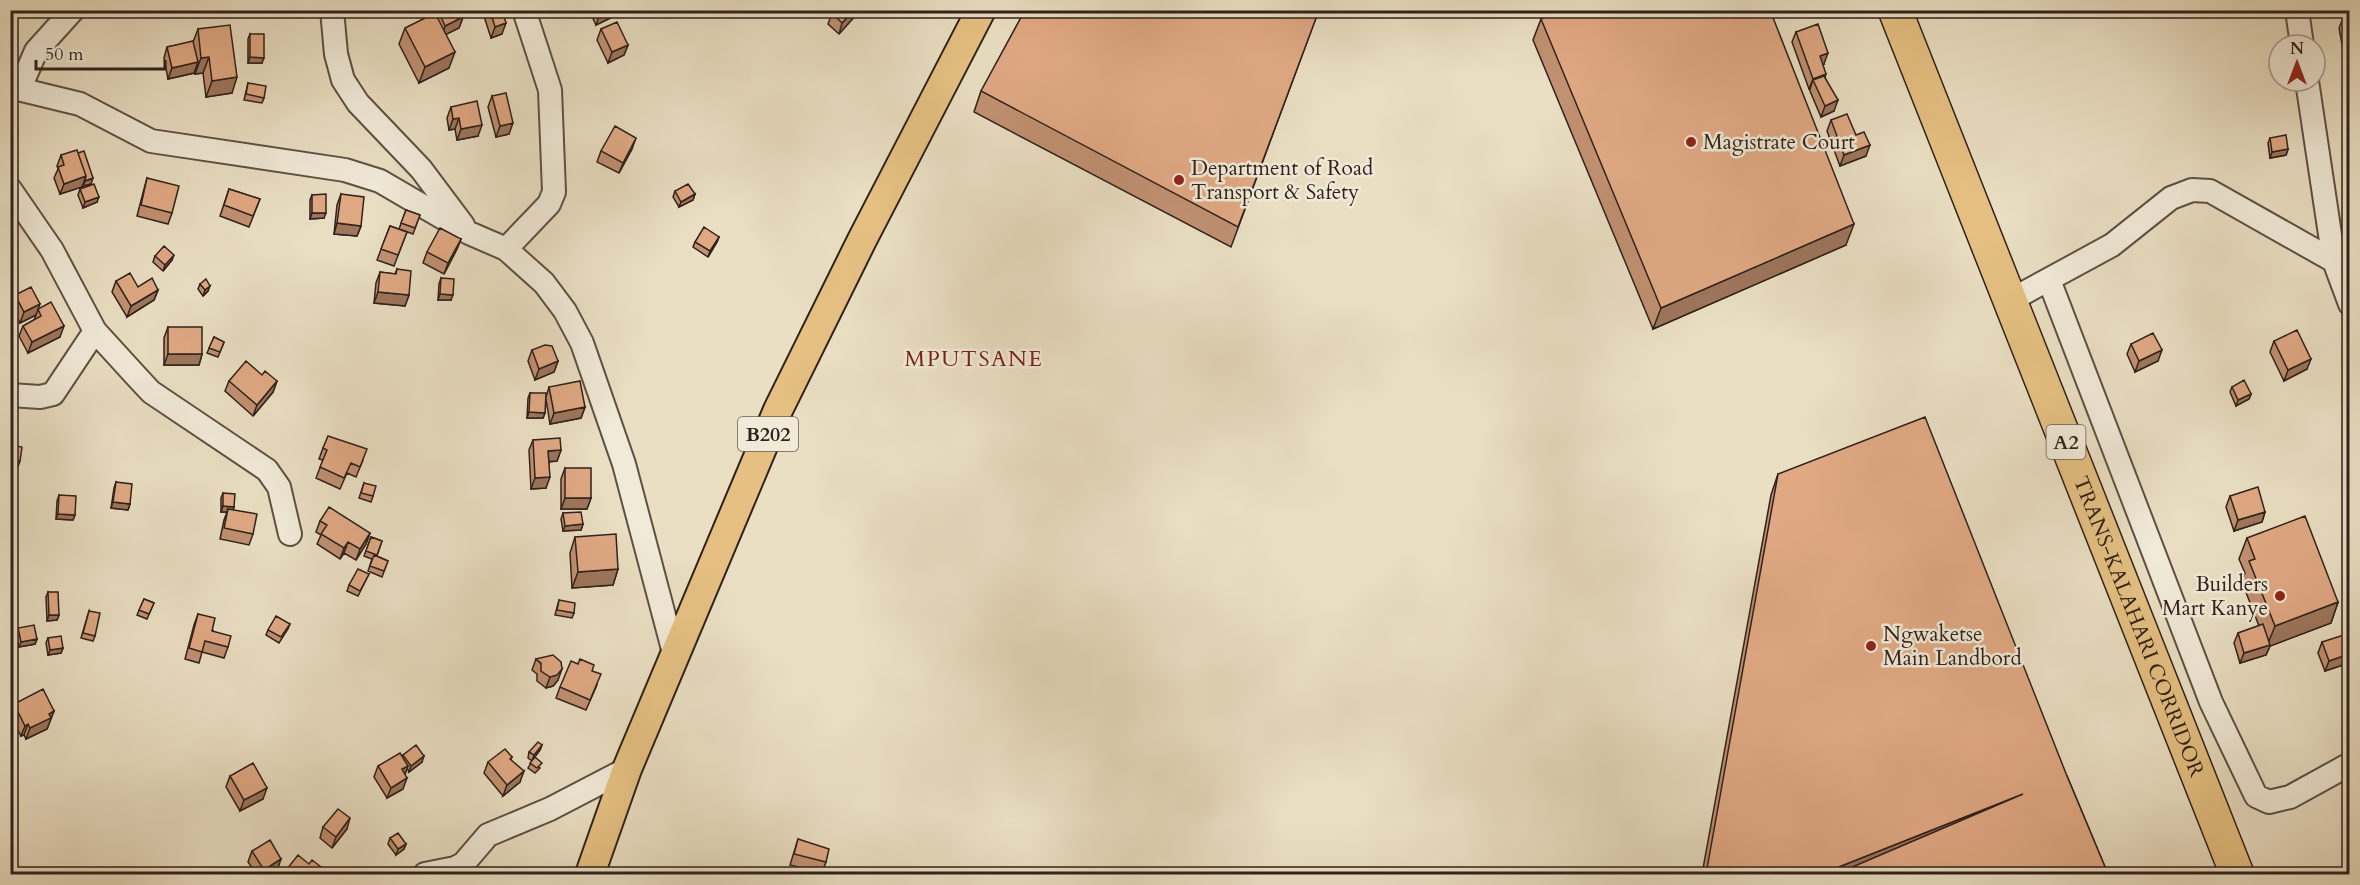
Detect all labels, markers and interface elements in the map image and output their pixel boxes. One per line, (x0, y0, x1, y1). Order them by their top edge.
scale bar (36, 33, 165, 71)
north arrow (2267, 33, 2327, 93)
text: N (2290, 38, 2304, 60)
text: 50 m (45, 42, 84, 67)
place label: Magistrate Court (1703, 128, 1855, 157)
marker: Magistrate Court (1684, 135, 1698, 149)
place label: Department of Road Transport & Safety (1191, 154, 1373, 207)
marker: Department of Road Transport & Safety (1172, 173, 1186, 187)
district label: MPUTSANE (905, 344, 1043, 374)
road number: B202 (738, 417, 798, 451)
road number: A2 (2046, 425, 2086, 459)
street label: TRANS-KALAHARI CORRIDOR (2066, 472, 2212, 782)
place label: Builders Mart Kanye (2162, 570, 2268, 623)
marker: Builders Mart Kanye (2273, 589, 2287, 603)
place label: Ngwaketse Main Landbord (1883, 620, 2022, 673)
marker: Ngwaketse Main Landbord (1864, 639, 1878, 653)

